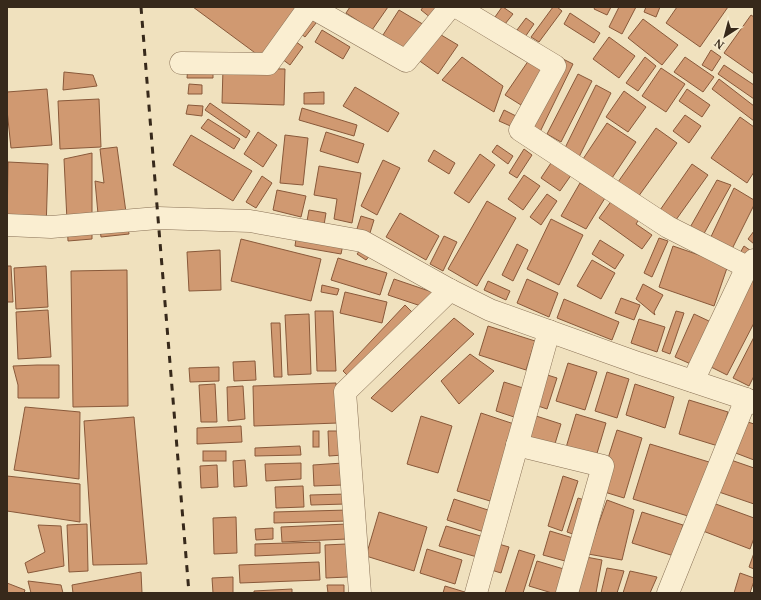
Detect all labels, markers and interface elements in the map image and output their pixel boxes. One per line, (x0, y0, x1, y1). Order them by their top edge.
north arrow (705, 16, 745, 56)
text: N (711, 36, 727, 53)

